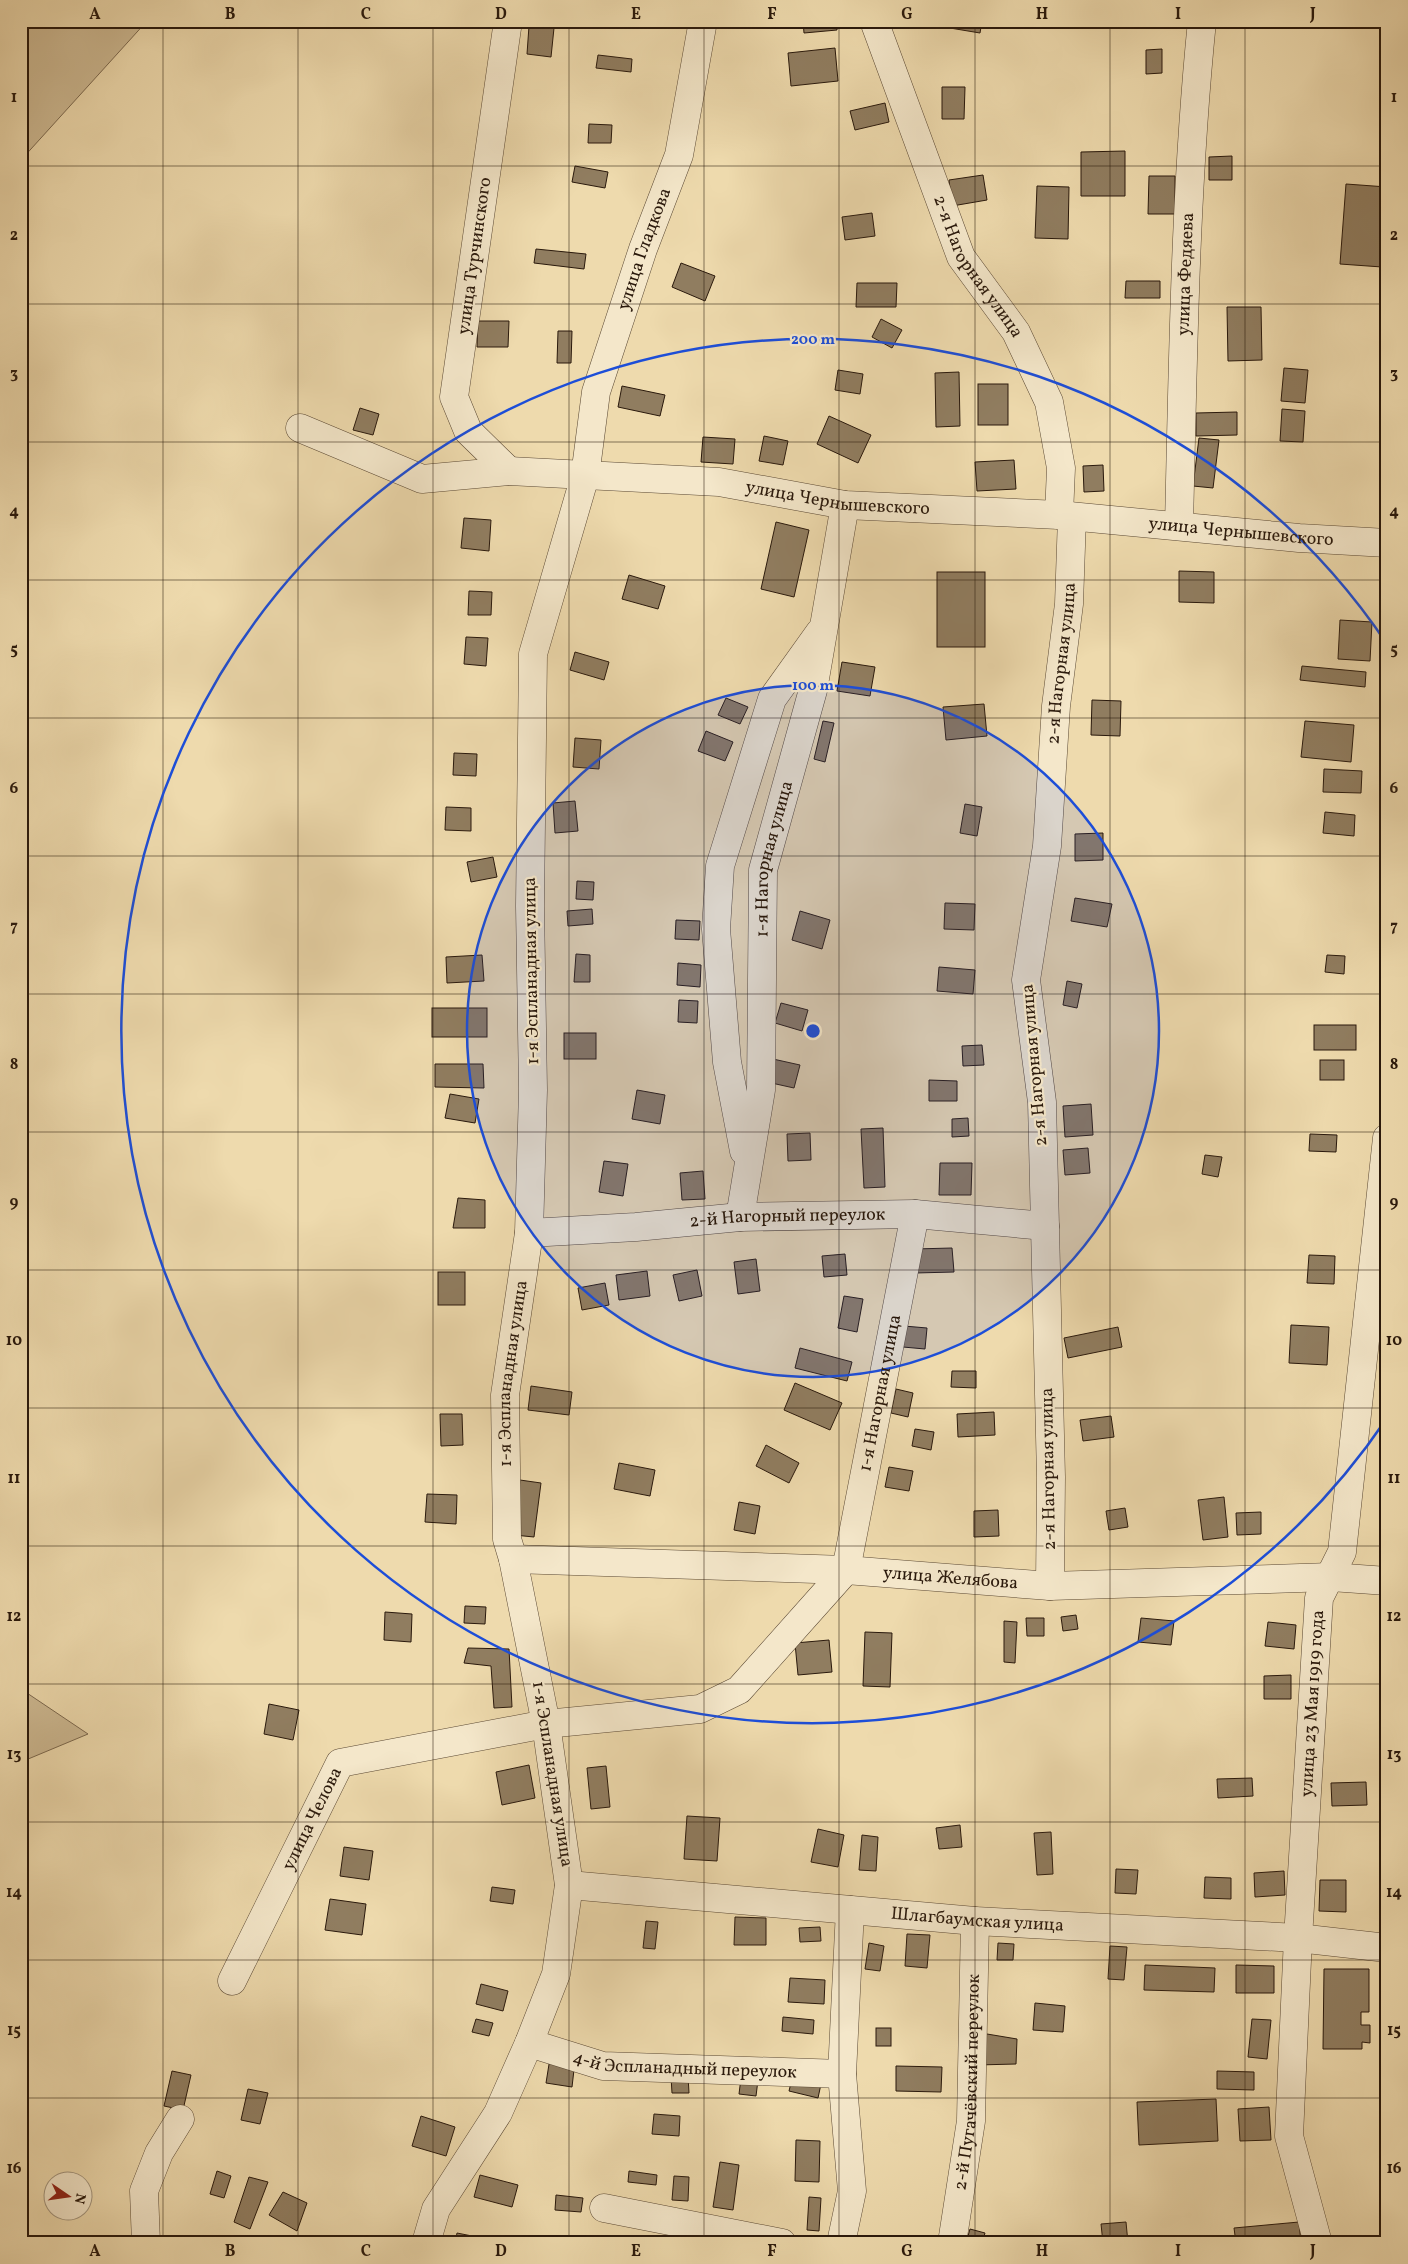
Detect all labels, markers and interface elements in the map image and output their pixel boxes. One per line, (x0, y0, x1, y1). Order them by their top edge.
text: A (89, 4, 101, 26)
text: B (225, 4, 236, 26)
text: C (361, 4, 371, 26)
text: D (495, 4, 507, 26)
text: E (631, 4, 641, 26)
text: F (767, 4, 777, 26)
text: G (901, 4, 913, 26)
text: H (1036, 4, 1048, 26)
text: I (1175, 4, 1181, 26)
text: J (1309, 4, 1316, 26)
text: 1 (11, 87, 17, 109)
text: 1 (1391, 87, 1397, 109)
street label: улица Турчинского (452, 176, 498, 336)
street label: улица Гладкова (611, 184, 678, 314)
street label: 2-я Нагорная улица (927, 192, 1029, 342)
street label: улица Федяева (1171, 212, 1201, 336)
text: 2 (10, 225, 18, 247)
text: 2 (1390, 225, 1398, 247)
text: 200 m (791, 330, 835, 351)
text: 3 (10, 363, 18, 385)
text: 3 (1390, 363, 1398, 385)
street label: улица Чернышевского (744, 475, 930, 521)
text: 4 (9, 501, 19, 523)
text: 4 (1389, 501, 1399, 523)
street label: улица Чернышевского (1147, 511, 1334, 552)
street label: 2-я Нагорная улица (1041, 582, 1082, 745)
text: 5 (10, 639, 18, 661)
text: 5 (1390, 639, 1398, 661)
text: 100 m (792, 676, 835, 697)
text: 6 (10, 778, 19, 800)
street label: 1-я Нагорная улица (750, 778, 800, 938)
text: 6 (1390, 778, 1399, 800)
street label: 1-я Эспланадная улица (518, 877, 546, 1065)
text: 7 (10, 916, 18, 938)
text: 7 (1390, 916, 1398, 938)
street label: 2-я Нагорная улица (1015, 983, 1055, 1147)
centre of rings (804, 1022, 822, 1040)
text: 8 (10, 1054, 18, 1076)
text: 8 (1390, 1054, 1398, 1076)
text: 9 (10, 1192, 19, 1214)
text: 9 (1390, 1192, 1399, 1214)
street label: 2-й Нагорный переулок (688, 1202, 886, 1234)
street label: 1-я Эспланадная улица (492, 1278, 534, 1467)
street label: 1-я Нагорная улица (853, 1312, 908, 1474)
text: 10 (6, 1330, 22, 1352)
text: 10 (1386, 1330, 1402, 1352)
street label: 2-я Нагорная улица (1035, 1387, 1063, 1551)
text: 11 (8, 1468, 20, 1490)
text: 11 (1388, 1468, 1400, 1490)
street label: улица Желябова (882, 1560, 1019, 1596)
text: 12 (7, 1606, 21, 1628)
text: 12 (1387, 1606, 1401, 1628)
street label: улица 23 Мая 1919 года (1294, 1609, 1331, 1798)
street label: 1-я Эспланадная улица (525, 1679, 579, 1869)
text: 13 (7, 1744, 21, 1766)
text: 13 (1387, 1744, 1401, 1766)
street label: улица Челова (276, 1763, 349, 1875)
text: 14 (6, 1882, 22, 1904)
text: 14 (1386, 1882, 1402, 1904)
street label: Шлагбаумская улица (890, 1901, 1065, 1938)
street label: 2-й Пугачёвский переулок (948, 1973, 986, 2192)
text: 15 (7, 2020, 21, 2042)
text: 15 (1387, 2020, 1401, 2042)
street label: 4-й Эспланадный переулок (570, 2045, 798, 2085)
text: 16 (6, 2158, 22, 2180)
text: 16 (1386, 2158, 1402, 2180)
north arrow (42, 2172, 92, 2222)
text: N (69, 2191, 90, 2206)
text: A (89, 2241, 101, 2263)
text: B (225, 2241, 236, 2263)
text: C (361, 2241, 371, 2263)
text: D (495, 2241, 507, 2263)
text: E (631, 2241, 641, 2263)
text: F (767, 2241, 777, 2263)
text: G (901, 2241, 913, 2263)
text: H (1036, 2241, 1048, 2263)
text: I (1175, 2241, 1181, 2263)
text: J (1309, 2241, 1316, 2263)

